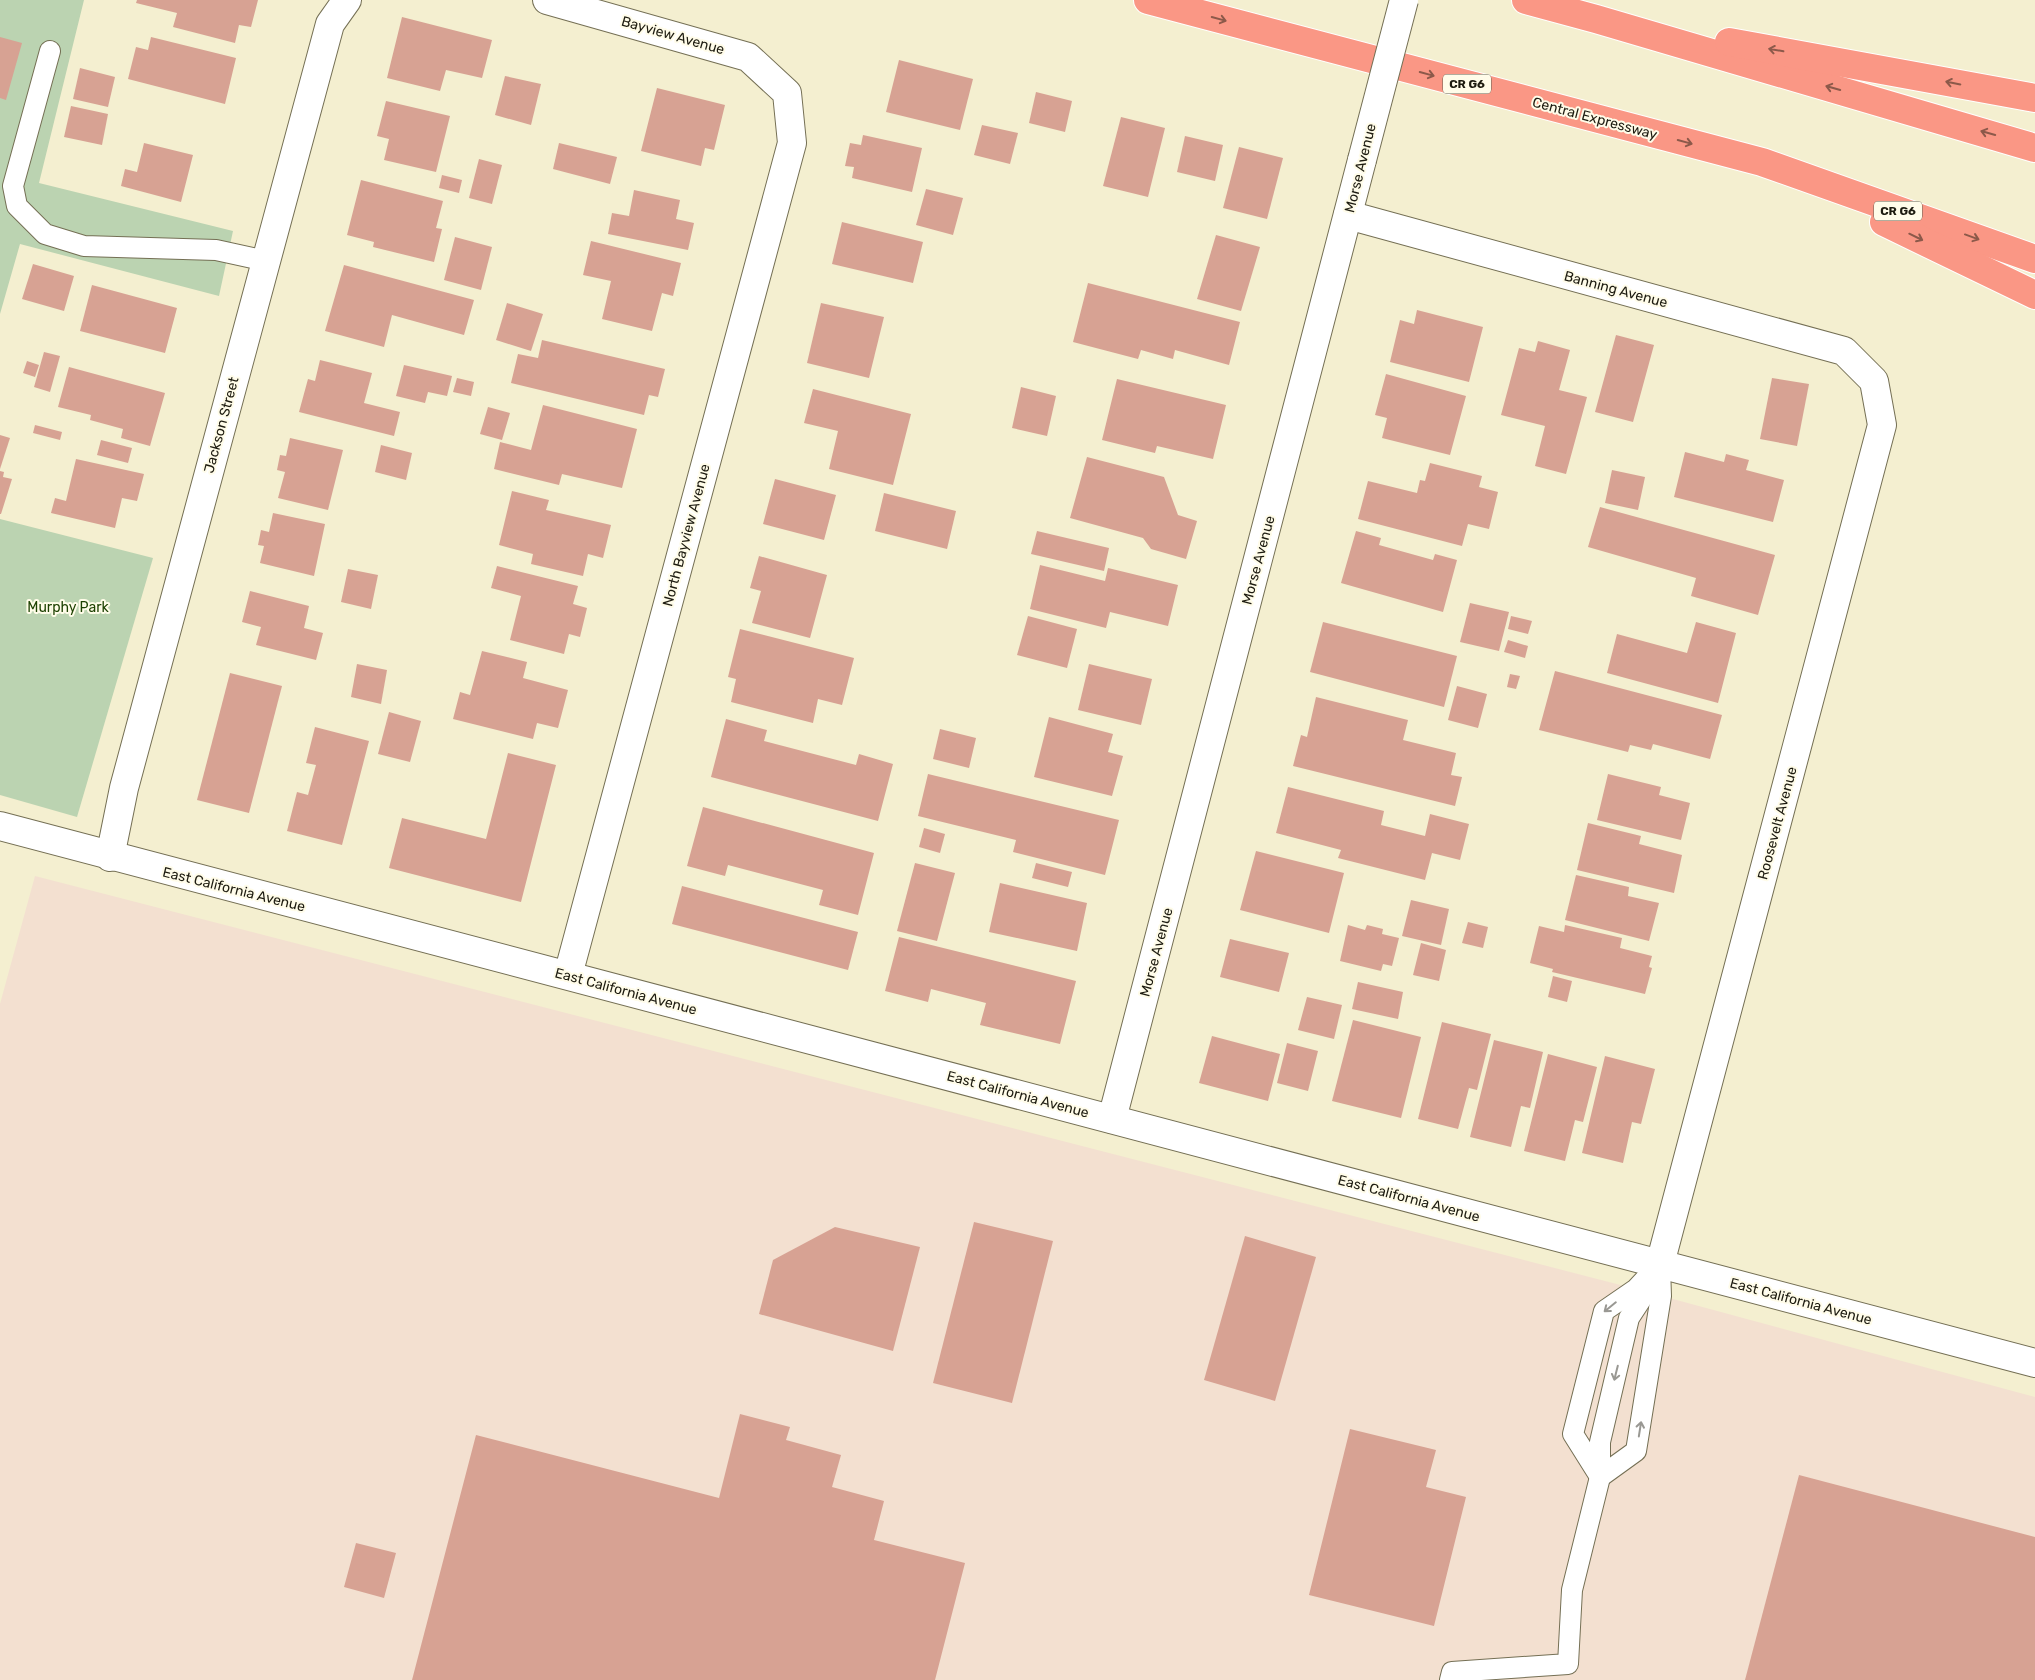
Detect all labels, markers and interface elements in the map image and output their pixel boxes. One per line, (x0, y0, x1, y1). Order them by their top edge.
street label: Bayview Avenue (619, 13, 727, 58)
one-way arrow (1210, 15, 1226, 24)
one-way arrow (1768, 44, 1784, 54)
one-way arrow (1418, 69, 1434, 79)
road number: CR G6 (1443, 74, 1491, 94)
one-way arrow (1945, 77, 1961, 87)
one-way arrow (1825, 82, 1841, 92)
street label: Central Expressway (1531, 94, 1659, 143)
street label: Morse Avenue (1341, 121, 1380, 215)
one-way arrow (1981, 128, 1997, 138)
one-way arrow (1677, 138, 1693, 147)
road number: CR G6 (1874, 202, 1922, 220)
one-way arrow (1908, 232, 1923, 242)
one-way arrow (1964, 233, 1980, 242)
street label: Banning Avenue (1562, 268, 1670, 311)
street label: Jackson Street (200, 375, 243, 475)
street label: North Bayview Avenue (659, 462, 714, 608)
street label: Morse Avenue (1238, 514, 1279, 607)
park label: Murphy Park (27, 599, 109, 616)
street label: Roosevelt Avenue (1754, 765, 1801, 881)
street label: East California Avenue (161, 864, 307, 915)
street label: Morse Avenue (1136, 906, 1177, 999)
street label: East California Avenue (553, 964, 699, 1019)
street label: East California Avenue (945, 1067, 1091, 1122)
street label: East California Avenue (1336, 1171, 1482, 1226)
street label: East California Avenue (1728, 1274, 1874, 1329)
one-way arrow (1604, 1302, 1617, 1313)
one-way arrow (1611, 1365, 1620, 1381)
one-way arrow (1635, 1422, 1645, 1438)

